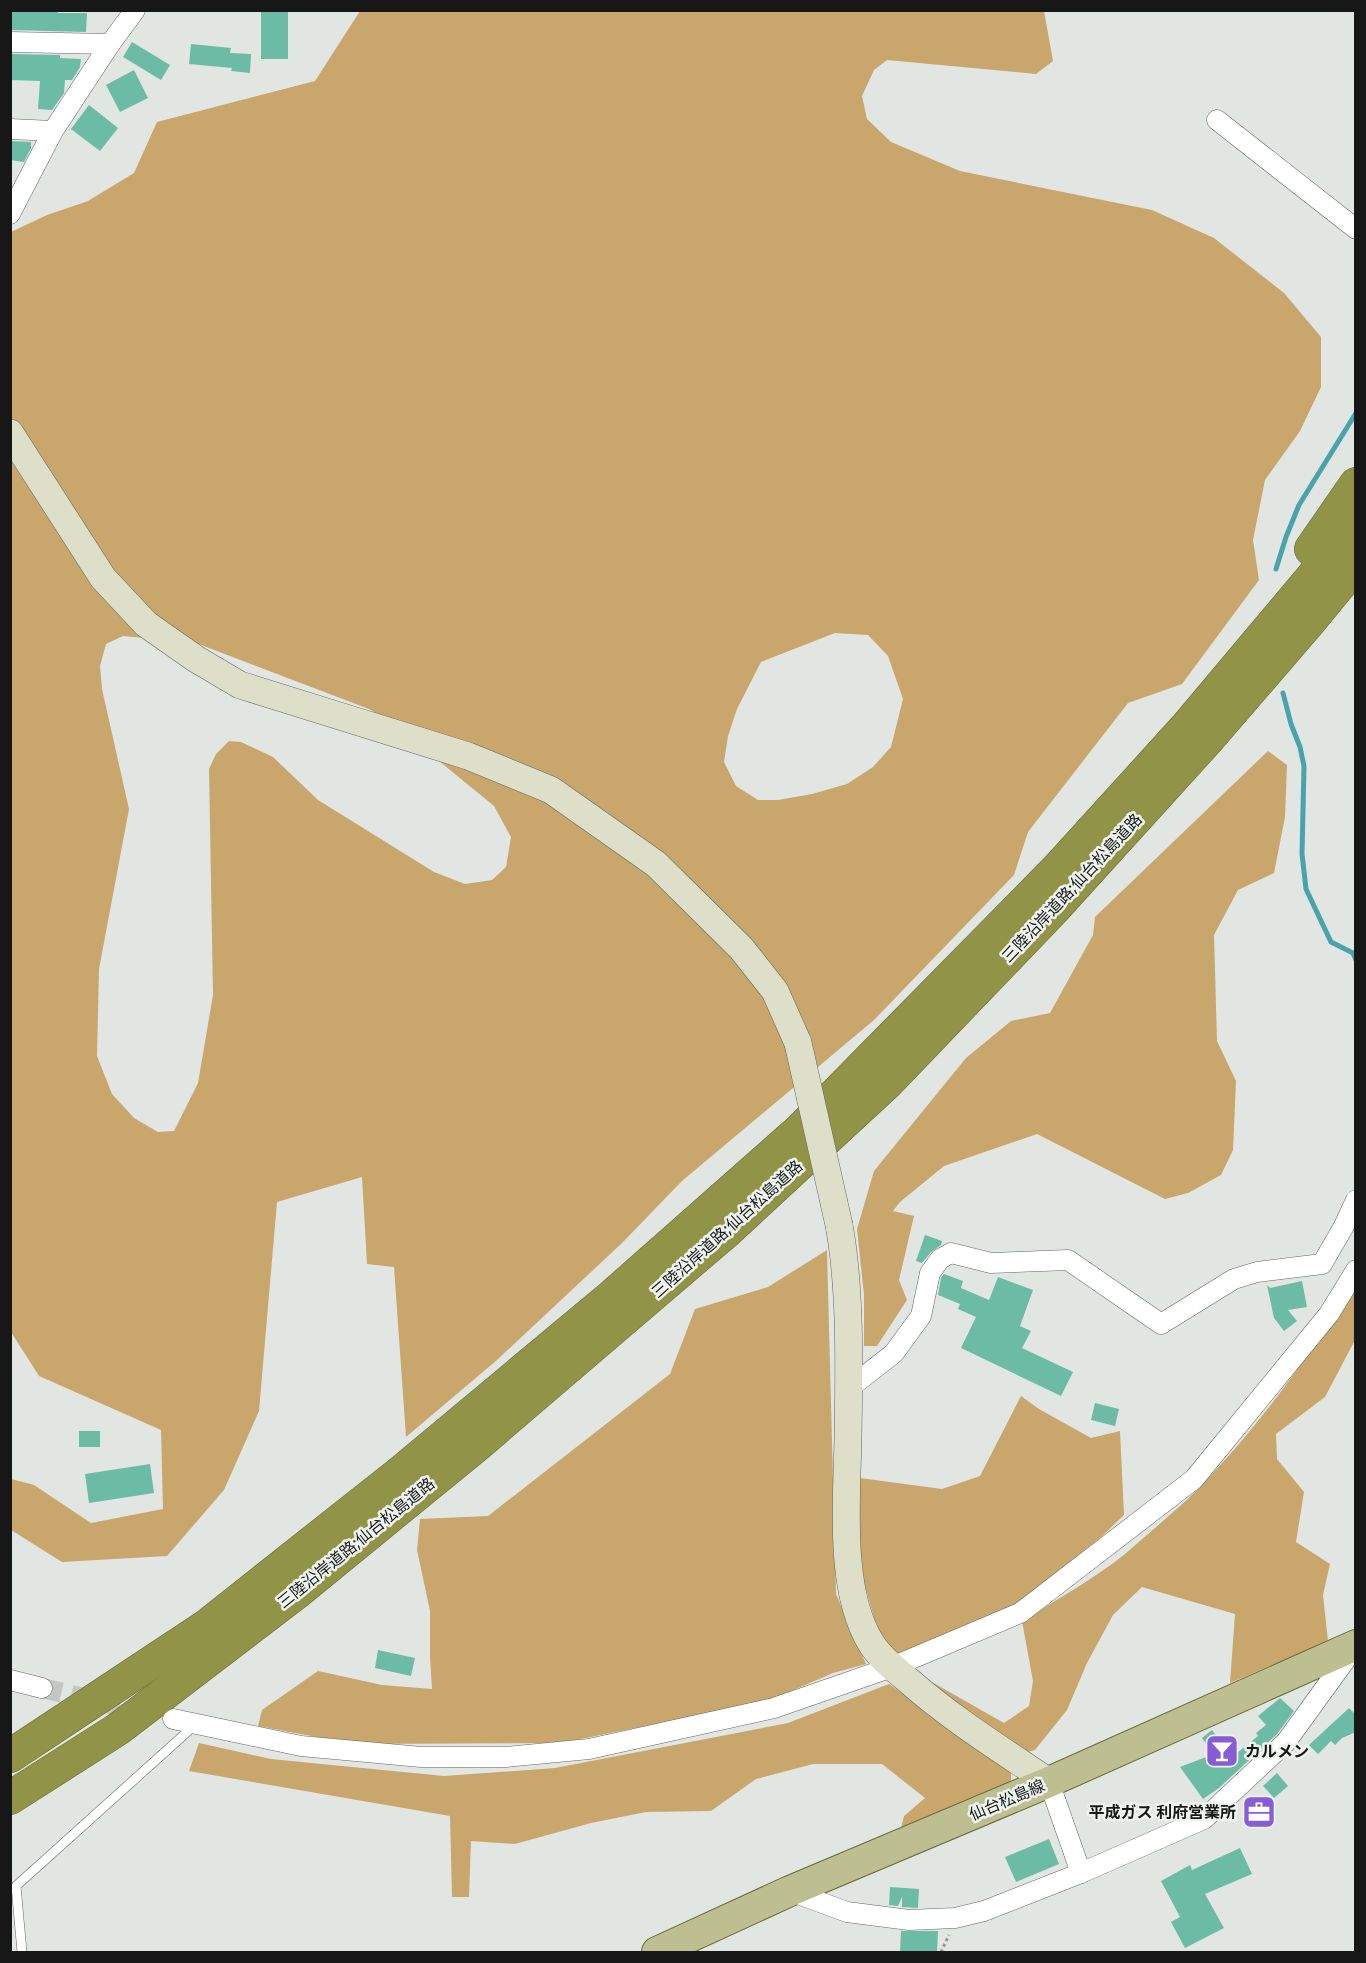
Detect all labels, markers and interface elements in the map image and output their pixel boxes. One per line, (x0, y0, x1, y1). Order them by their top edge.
street label: 三陸沿岸道路;仙台松島道路 (997, 808, 1147, 968)
street label: 三陸沿岸道路;仙台松島道路 (646, 1155, 808, 1303)
street label: 三陸沿岸道路;仙台松島道路 (273, 1472, 439, 1614)
bar icon: カルメン (1204, 1733, 1240, 1769)
place label: カルメン (1245, 1740, 1309, 1763)
street label: 仙台松島線 (966, 1774, 1048, 1826)
office icon: 平成ガス 利府営業所 (1241, 1794, 1277, 1830)
place label: 平成ガス 利府営業所 (1089, 1801, 1236, 1824)

